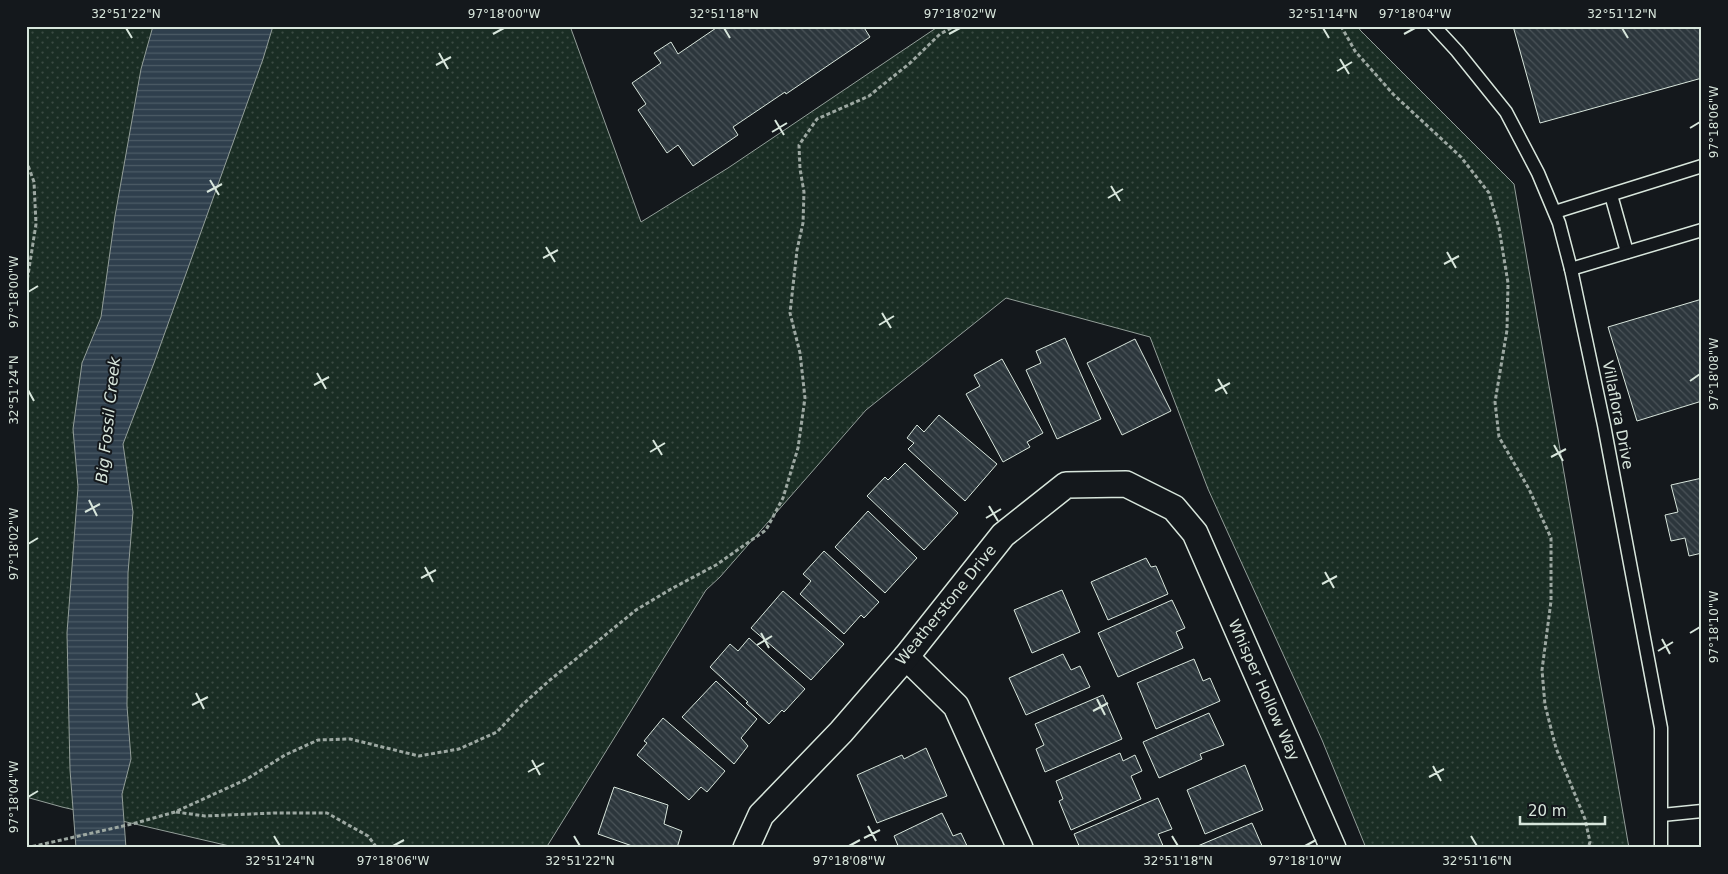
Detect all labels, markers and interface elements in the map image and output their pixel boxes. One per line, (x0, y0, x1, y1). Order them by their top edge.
text: 32°51'22"N (91, 7, 161, 21)
text: 97°18'00"W (468, 7, 540, 21)
text: 32°51'18"N (689, 7, 759, 21)
text: 97°18'02"W (924, 7, 996, 21)
text: 32°51'14"N (1288, 7, 1358, 21)
text: 97°18'04"W (1379, 7, 1451, 21)
text: 32°51'12"N (1587, 7, 1657, 21)
text: 97°18'06"W (1707, 86, 1721, 158)
text: 97°18'00"W (7, 256, 21, 328)
text: 97°18'08"W (1707, 338, 1721, 410)
text: 32°51'24"N (7, 355, 21, 425)
water label: Big Fossil Creek (92, 355, 124, 484)
street label: Villaflora Drive (1599, 359, 1637, 471)
text: 97°18'02"W (7, 508, 21, 580)
street label: Weatherstone Drive (892, 541, 1000, 669)
text: 97°18'10"W (1707, 591, 1721, 663)
street label: Whisper Hollow Way (1225, 616, 1303, 764)
text: 97°18'04"W (7, 761, 21, 833)
scale bar (1520, 794, 1606, 826)
text: 20 m (1528, 802, 1566, 820)
text: 32°51'24"N (245, 854, 315, 868)
text: 97°18'06"W (357, 854, 429, 868)
text: 32°51'22"N (545, 854, 615, 868)
text: 97°18'08"W (813, 854, 885, 868)
text: 32°51'18"N (1143, 854, 1213, 868)
text: 97°18'10"W (1269, 854, 1341, 868)
text: 32°51'16"N (1442, 854, 1512, 868)

